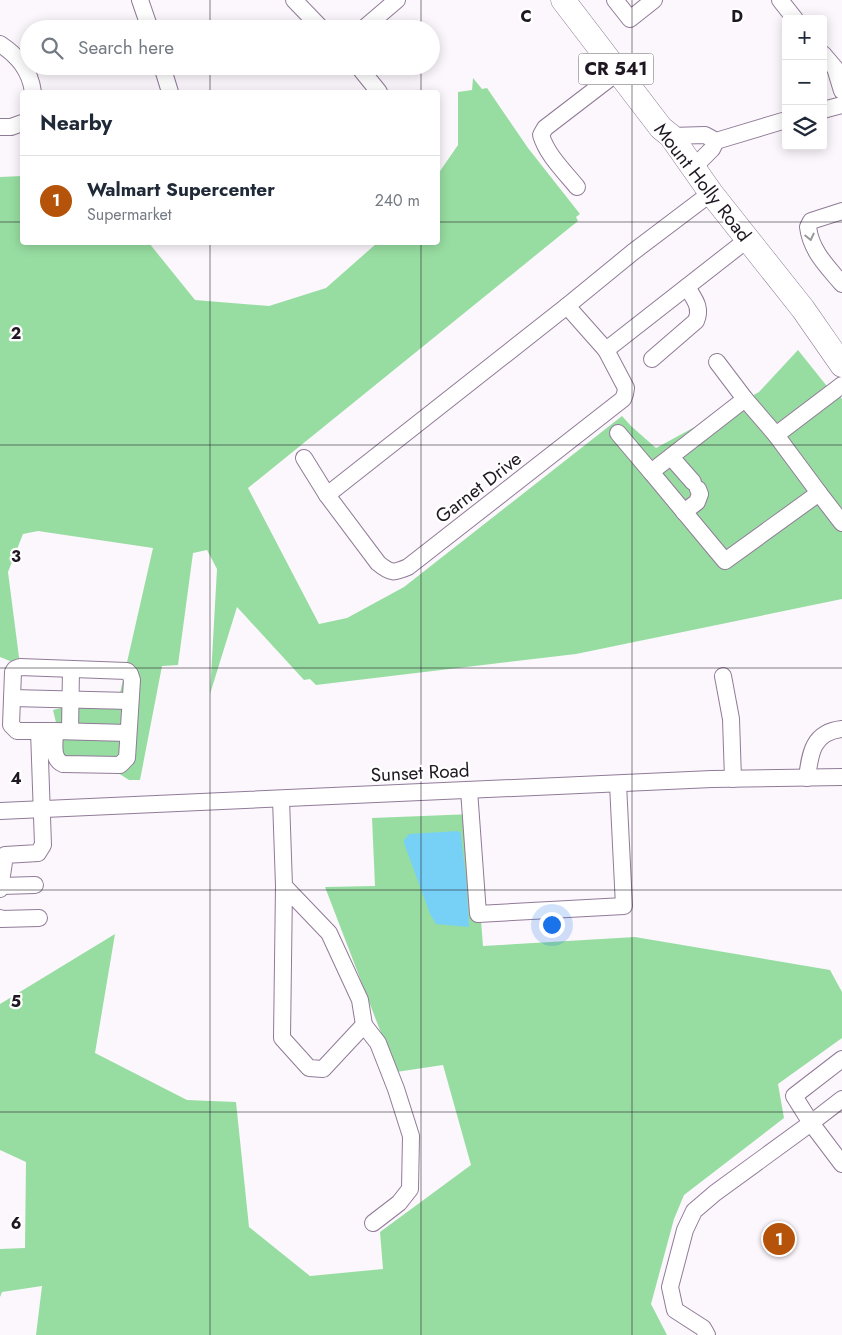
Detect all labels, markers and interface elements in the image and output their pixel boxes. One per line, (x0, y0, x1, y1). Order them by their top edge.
text: C (520, 5, 532, 28)
text: D (731, 5, 743, 28)
map controls (782, 15, 827, 150)
button: + (782, 15, 827, 60)
search box (20, 20, 440, 75)
icon: search (38, 34, 66, 62)
text: Search here (78, 34, 174, 61)
road number: CR 541 (578, 54, 654, 85)
button: − (782, 60, 827, 105)
button: layers (782, 105, 827, 150)
text: Nearby (40, 108, 112, 138)
street label: Mount Holly Road (648, 117, 757, 247)
text: Walmart Supercenter (87, 176, 275, 203)
text: 1 (52, 189, 60, 212)
text: 240 m (375, 189, 420, 212)
text: Supermarket (87, 203, 172, 226)
one-way arrow (804, 232, 815, 241)
text: 2 (11, 322, 21, 345)
street label: Garnet Drive (430, 445, 527, 530)
text: 3 (11, 545, 21, 568)
street label: Sunset Road (370, 756, 470, 789)
text: 4 (10, 767, 22, 790)
your location (539, 912, 565, 938)
text: 5 (11, 990, 21, 1013)
text: 6 (11, 1212, 21, 1235)
pin: 1 (763, 1220, 795, 1258)

